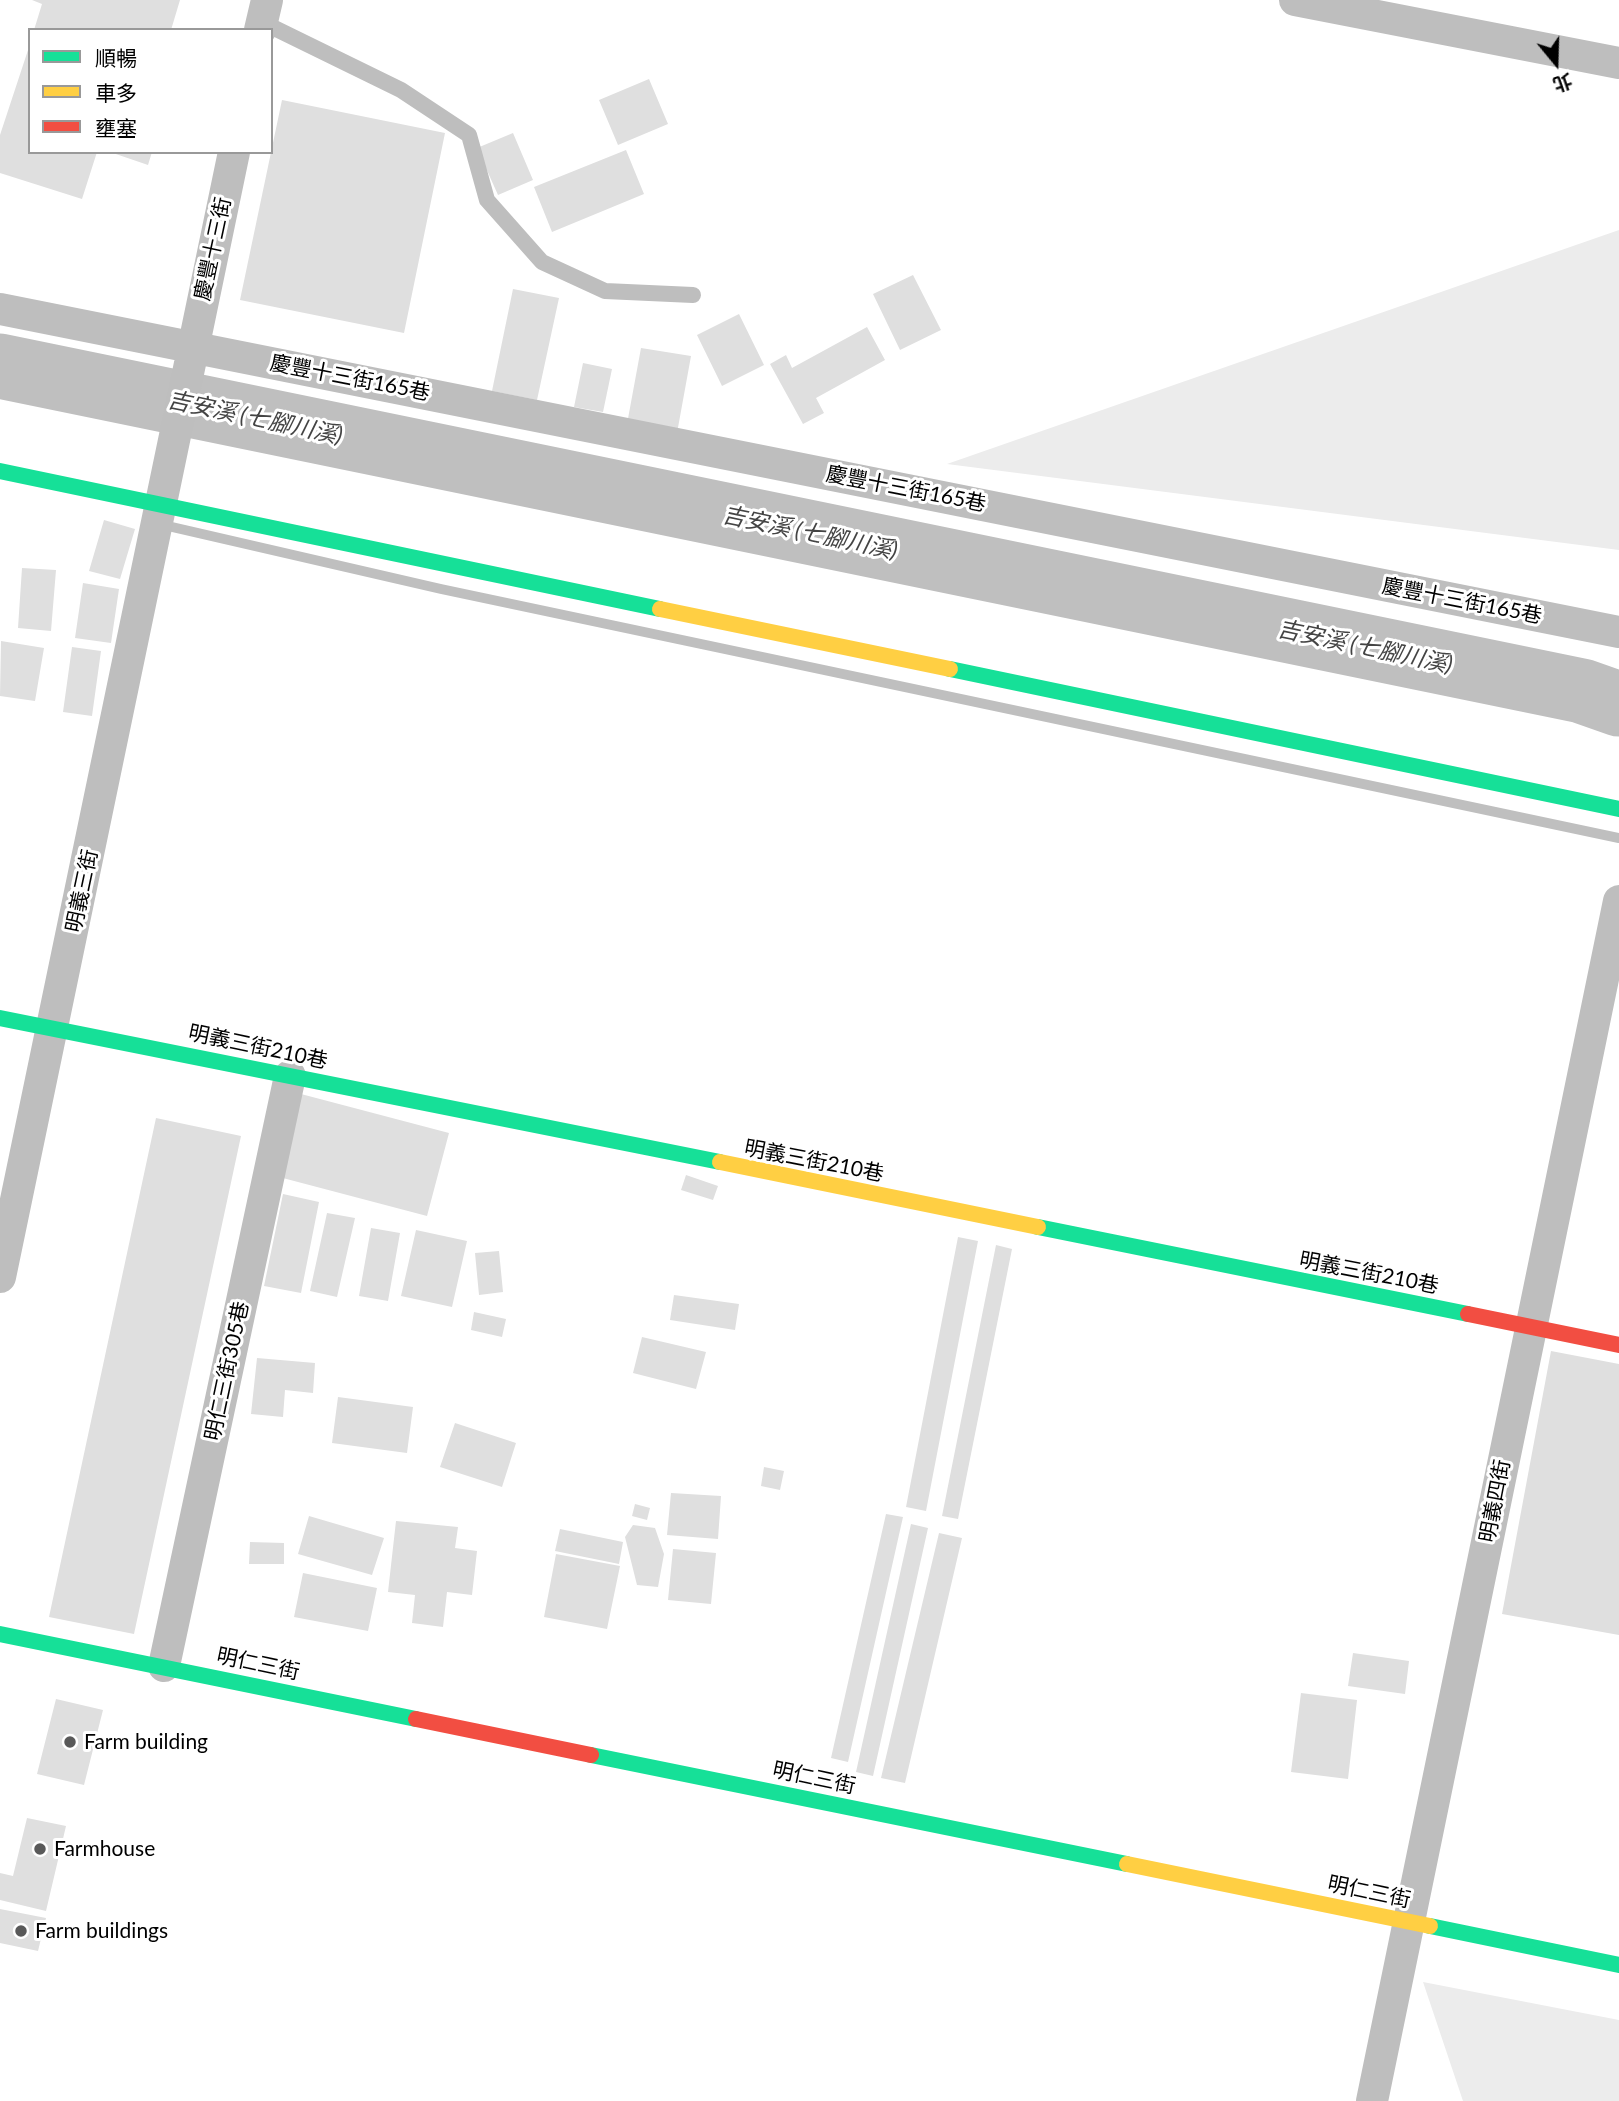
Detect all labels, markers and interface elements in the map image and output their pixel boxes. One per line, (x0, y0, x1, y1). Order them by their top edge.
legend (28, 28, 273, 154)
north arrow (1521, 28, 1591, 98)
text: 順暢 (95, 45, 137, 70)
text: 北 (1550, 69, 1576, 97)
text: 車多 (95, 80, 137, 105)
text: 壅塞 (95, 115, 137, 140)
street label: 慶豐十三街 (190, 195, 236, 303)
street label: 慶豐十三街165巷 (268, 350, 432, 406)
water label: 吉安溪 (七腳川溪) (165, 386, 345, 450)
street label: 慶豐十三街165巷 (824, 461, 988, 517)
water label: 吉安溪 (七腳川溪) (720, 501, 900, 565)
street label: 慶豐十三街165巷 (1380, 573, 1544, 629)
water label: 吉安溪 (七腳川溪) (1275, 615, 1455, 679)
street label: 明義三街 (61, 847, 103, 935)
street label: 明義三街210巷 (186, 1020, 330, 1074)
street label: 明義三街210巷 (742, 1135, 886, 1187)
street label: 明義三街210巷 (1297, 1247, 1441, 1299)
street label: 明仁三街305巷 (200, 1299, 254, 1443)
street label: 明義四街 (1475, 1457, 1515, 1545)
street label: 明仁三街 (214, 1643, 302, 1685)
place label: Farm building (84, 1729, 208, 1755)
marker: Farm building (62, 1734, 78, 1750)
street label: 明仁三街 (770, 1757, 858, 1799)
place label: Farmhouse (54, 1836, 155, 1862)
marker: Farmhouse (32, 1841, 48, 1857)
street label: 明仁三街 (1325, 1871, 1413, 1913)
place label: Farm buildings (35, 1918, 168, 1944)
marker: Farm buildings (13, 1923, 29, 1939)

